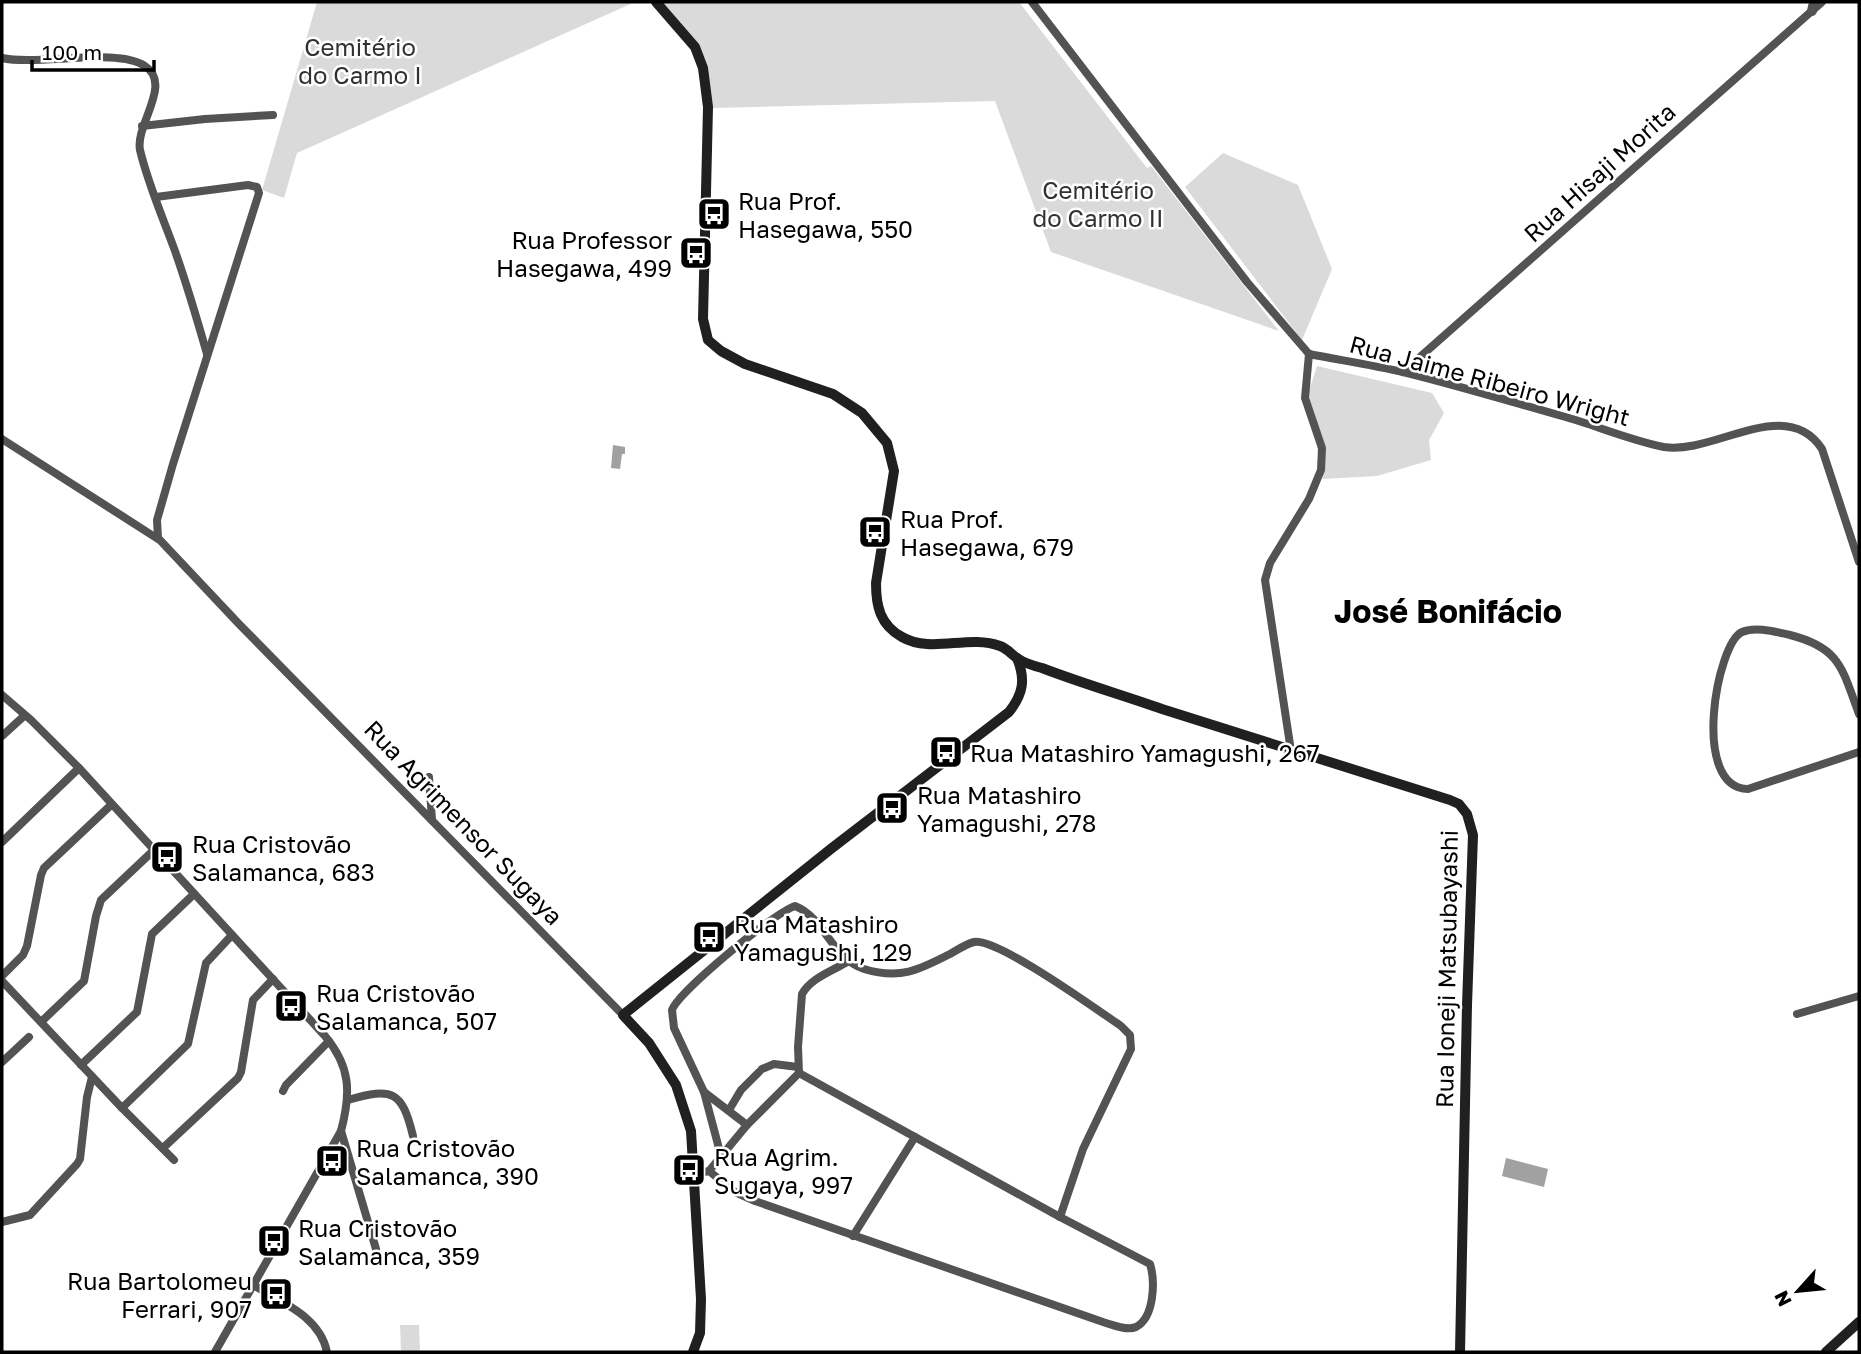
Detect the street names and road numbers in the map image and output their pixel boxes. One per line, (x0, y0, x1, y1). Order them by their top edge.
street label: Rua Hisaji Morita (1517, 96, 1681, 248)
street label: Rua Jaime Ribeiro Wright (1347, 329, 1633, 431)
street label: Rua Agrimensor Sugaya (359, 714, 569, 930)
street label: Rua Ioneji Matsubayashi (1429, 830, 1463, 1108)

